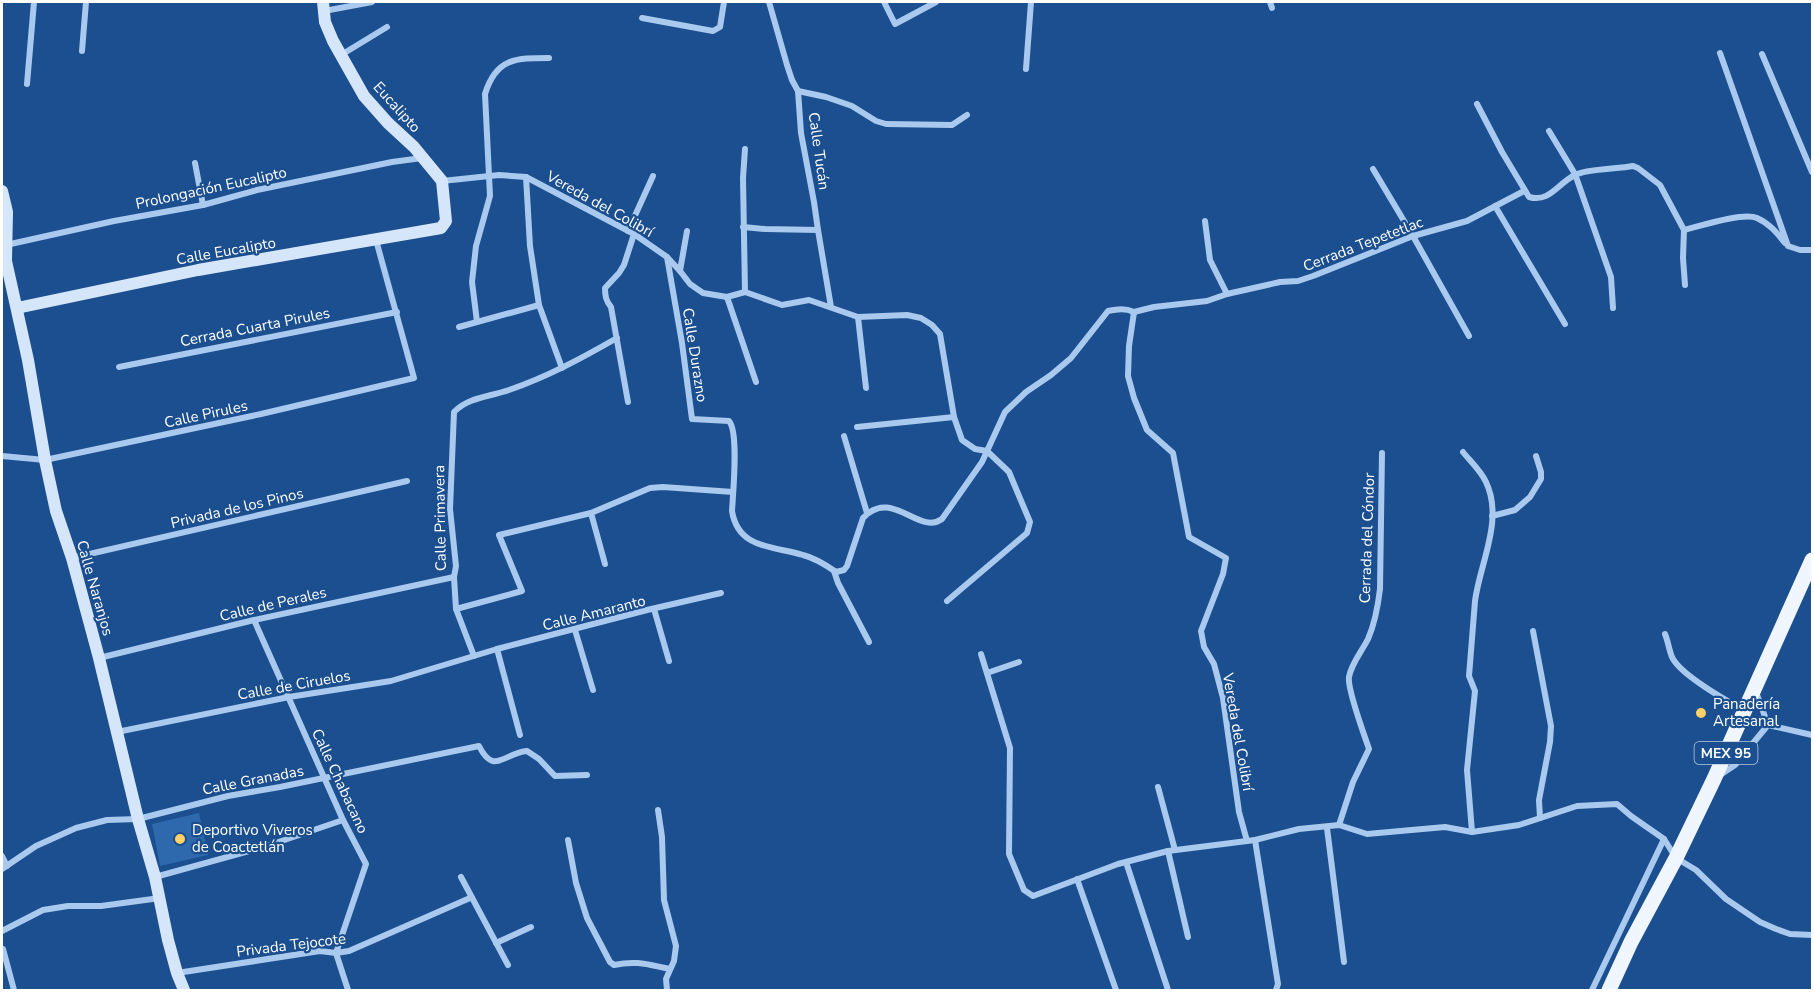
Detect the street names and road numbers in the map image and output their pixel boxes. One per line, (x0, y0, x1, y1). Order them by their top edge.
street label: Eucalipto (369, 77, 425, 137)
street label: Calle Tucán (804, 111, 834, 191)
street label: Prolongación Eucalipto (134, 162, 288, 214)
street label: Vereda del Colibrí (542, 166, 659, 242)
street label: Cerrada Tepetetlac (1300, 212, 1426, 276)
street label: Calle Eucalipto (175, 232, 277, 270)
street label: Cerrada Cuarta Pirules (178, 303, 332, 351)
street label: Calle Durazno (678, 306, 712, 404)
street label: Calle Pirules (162, 395, 250, 433)
street label: Calle Primavera (429, 465, 451, 571)
street label: Cerrada del Cóndor (1355, 472, 1379, 604)
street label: Privada de los Pinos (169, 483, 305, 533)
street label: Calle Naranjos (72, 538, 118, 638)
street label: Calle de Perales (218, 582, 328, 626)
street label: Calle Amaranto (540, 591, 648, 635)
street label: Calle de Ciruelos (236, 665, 352, 705)
street label: Vereda del Colibrí (1218, 670, 1259, 794)
street label: Calle Chabacano (307, 725, 373, 837)
road number: MEX 95 (1694, 742, 1758, 764)
street label: Calle Granadas (201, 760, 305, 800)
street label: Privada Tejocote (235, 928, 347, 962)

